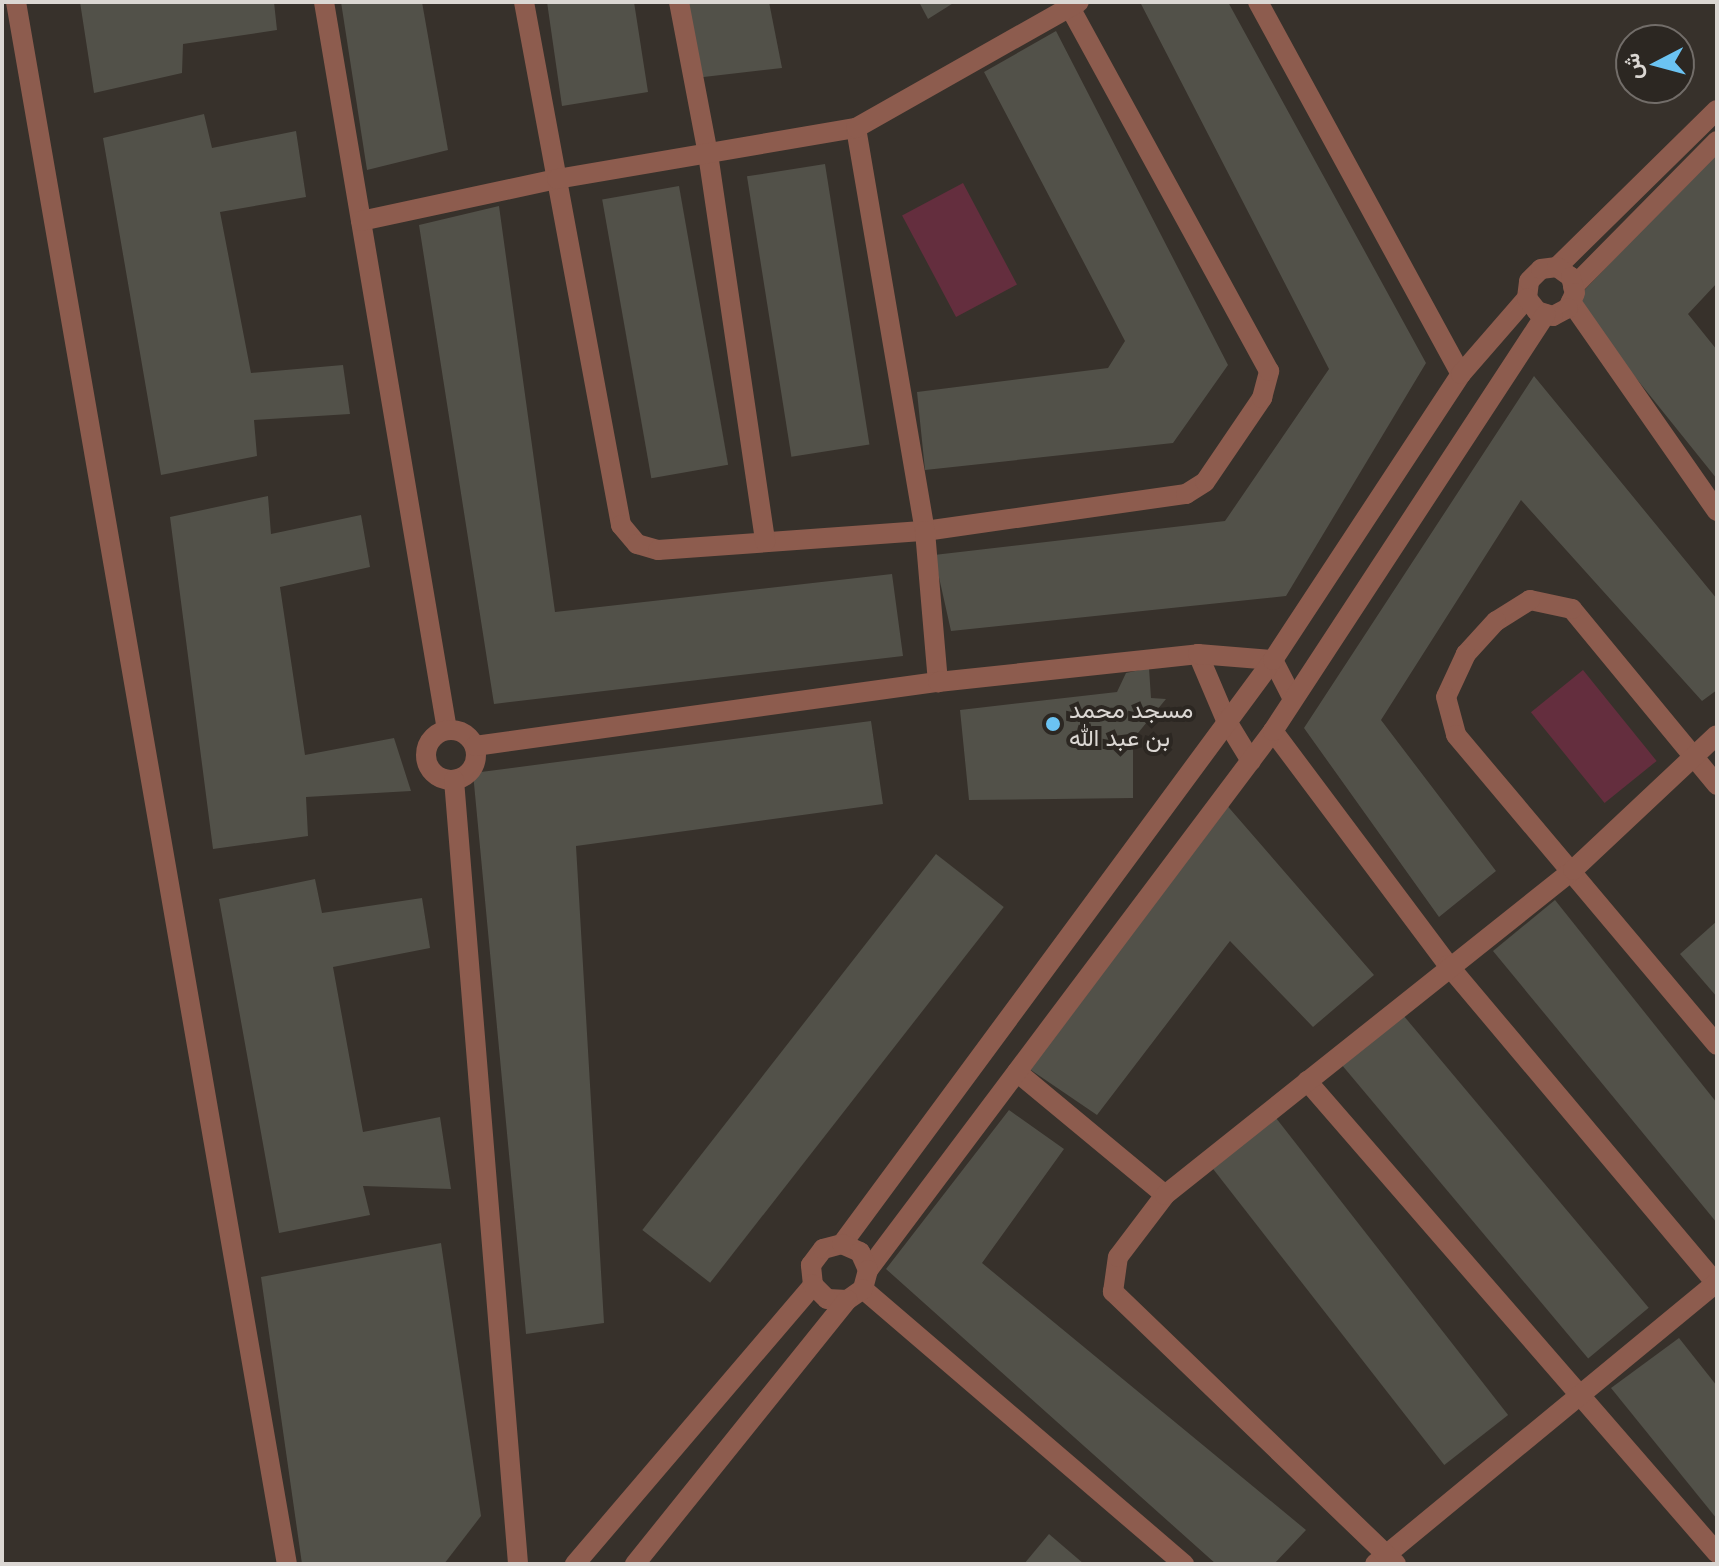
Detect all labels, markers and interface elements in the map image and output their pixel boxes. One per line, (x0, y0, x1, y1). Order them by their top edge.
north arrow (1615, 24, 1695, 104)
text: ش (1617, 52, 1648, 81)
place label: مسجد محمد بن عبد الله (1069, 696, 1193, 752)
marker: مسجد محمد بن عبد الله (1044, 715, 1062, 733)

